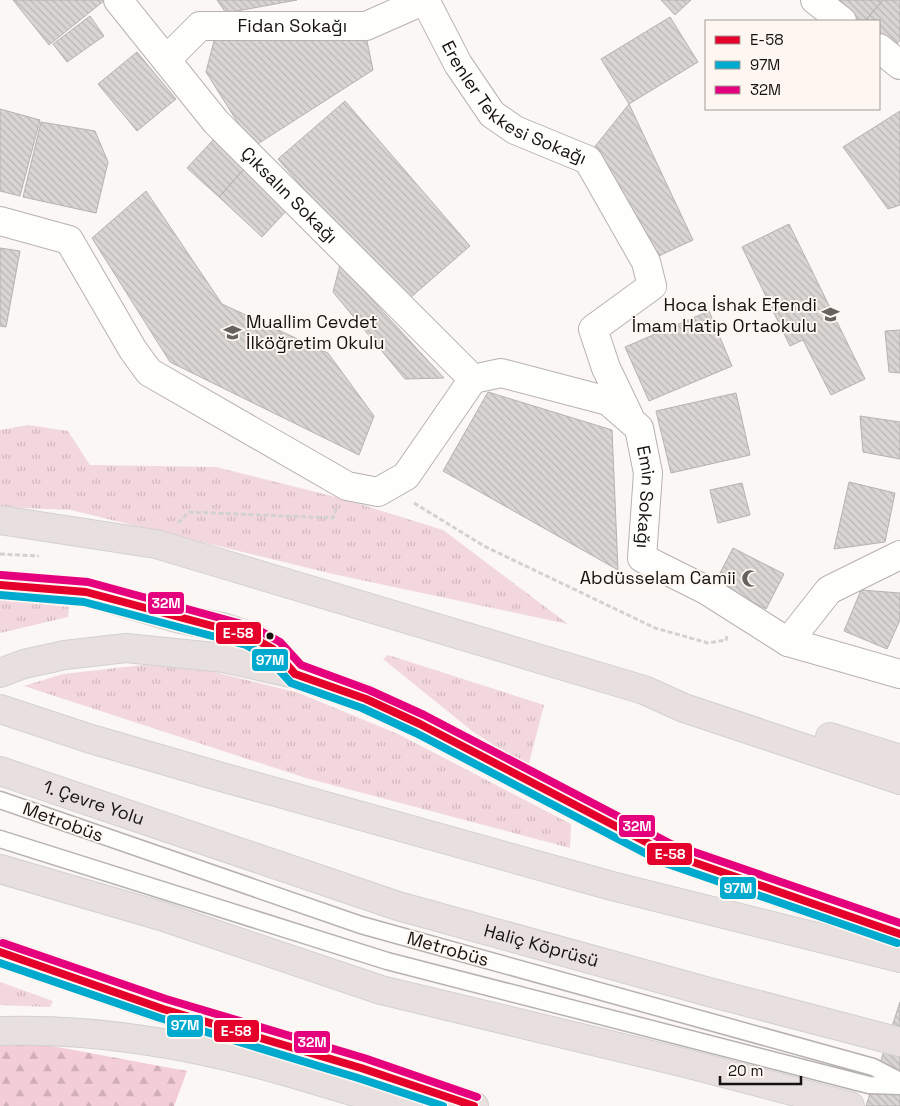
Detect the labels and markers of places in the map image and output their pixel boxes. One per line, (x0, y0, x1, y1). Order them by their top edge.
place label: Hoca İshak Efendi İmam Hatip Ortaokulu (632, 293, 817, 337)
school or university icon: Hoca İshak Efendi İmam Hatip Ortaokulu (821, 305, 841, 325)
place label: Muallim Cevdet İlköğretim Okulu (246, 310, 384, 354)
school or university icon: Muallim Cevdet İlköğretim Okulu (222, 322, 242, 342)
place label: Abdüsselam Camii (580, 566, 736, 589)
mosque icon: Abdüsselam Camii (740, 568, 760, 588)
unlabelled marker (265, 631, 275, 641)

